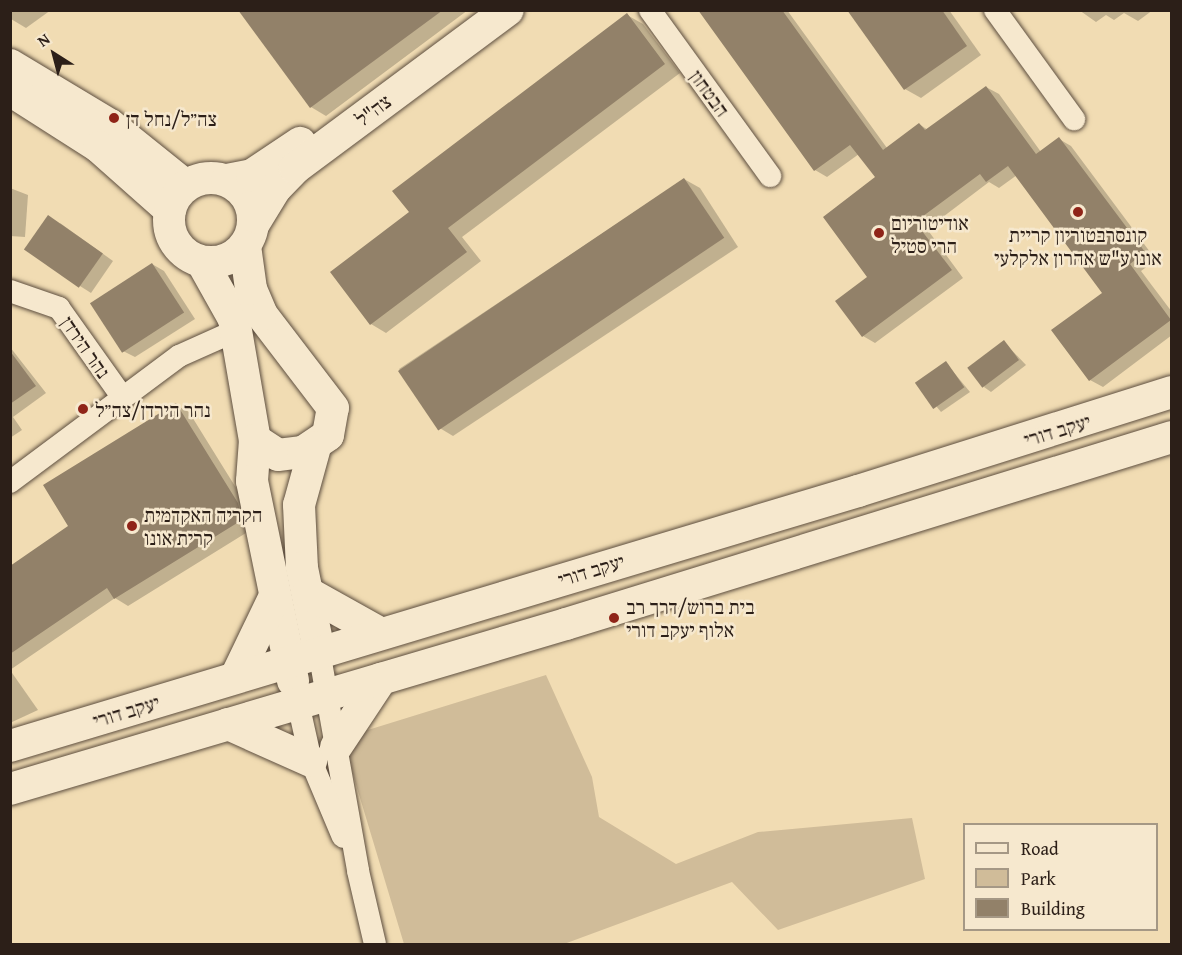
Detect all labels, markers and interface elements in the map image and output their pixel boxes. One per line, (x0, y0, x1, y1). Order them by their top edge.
north arrow (24, 24, 84, 84)
text: N (32, 27, 55, 52)
street label: הבטחון (685, 65, 735, 121)
street label: צה"ל (350, 89, 396, 131)
place label: צה״ל/נחל דן (126, 106, 217, 130)
marker: צה״ל/נחל דן (107, 111, 121, 125)
marker: קונסרבטוריון קריית אונו ע"ש אהרון אלקלעי (1071, 205, 1085, 219)
place label: אודיטוריום הרי סטיל (891, 210, 969, 257)
place label: קונסרבטוריון קריית אונו ע"ש אהרון אלקלעי (994, 222, 1162, 269)
marker: אודיטוריום הרי סטיל (872, 226, 886, 240)
street label: נהר הירדן (56, 311, 116, 383)
place label: נהר הירדן/צה״ל (95, 397, 211, 421)
marker: נהר הירדן/צה״ל (76, 402, 90, 416)
street label: יעקב דורי (1021, 408, 1093, 452)
place label: הקריה האקדמית קרית אונו (144, 502, 262, 549)
marker: הקריה האקדמית קרית אונו (125, 519, 139, 533)
street label: יעקב דורי (555, 548, 627, 592)
place label: בית ברוש/דרך רב אלוף יעקב דורי (626, 594, 755, 641)
marker: בית ברוש/דרך רב אלוף יעקב דורי (607, 611, 621, 625)
street label: יעקב דורי (90, 689, 162, 733)
legend (963, 823, 1158, 931)
text: Road (1021, 835, 1059, 862)
text: Park (1021, 865, 1056, 892)
text: Building (1021, 895, 1085, 922)

